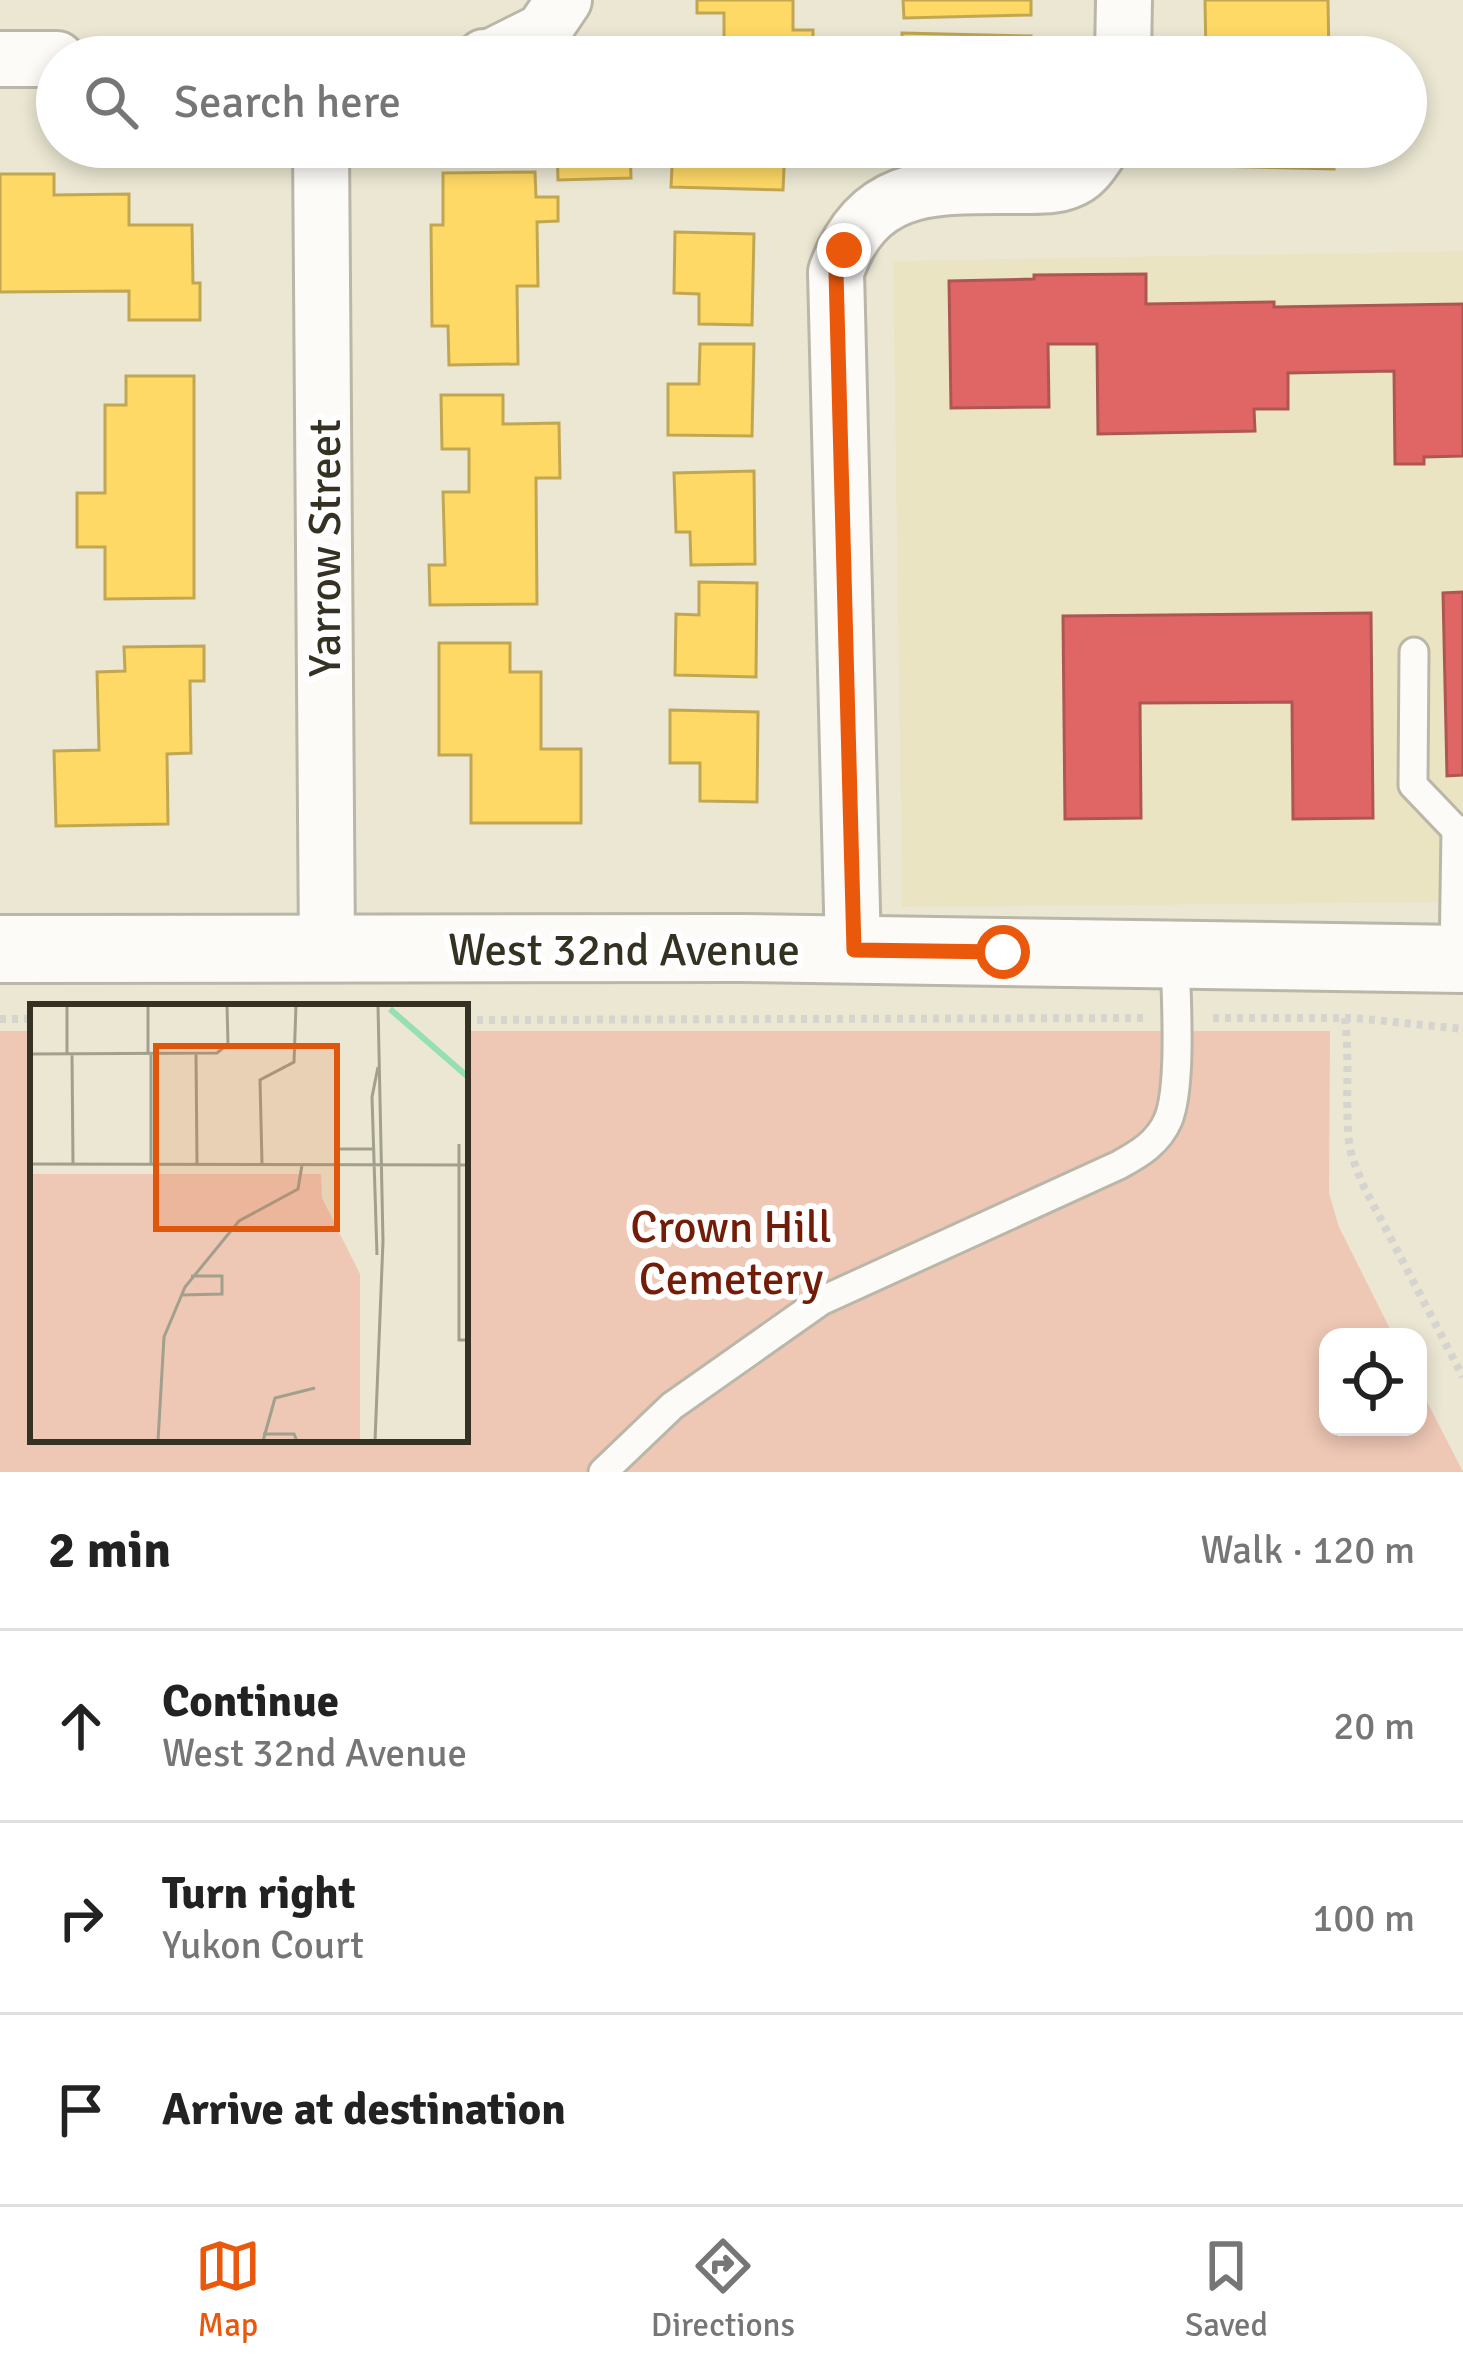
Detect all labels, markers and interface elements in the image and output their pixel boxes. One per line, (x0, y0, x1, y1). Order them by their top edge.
search box (36, 36, 1427, 168)
icon: search (78, 69, 144, 135)
text: Search here (174, 75, 401, 130)
route end (817, 223, 871, 277)
street label: Yarrow Street (298, 419, 353, 677)
street label: West 32nd Avenue (448, 923, 800, 978)
route start (976, 925, 1030, 979)
inset map (30, 1004, 468, 1442)
park label: Crown Hill Cemetery (630, 1200, 832, 1307)
map controls (1319, 1328, 1427, 1436)
button: locate (1319, 1328, 1427, 1436)
text: 2 min (48, 1519, 171, 1582)
text: Walk · 120 m (1201, 1526, 1415, 1574)
text: Continue (162, 1674, 339, 1729)
icon: ahead (48, 1693, 114, 1759)
text: 20 m (1333, 1702, 1415, 1750)
text: West 32nd Avenue (162, 1729, 467, 1777)
text: Turn right (162, 1866, 356, 1921)
icon: right (48, 1885, 114, 1951)
text: 100 m (1312, 1894, 1415, 1942)
text: Yukon Court (162, 1921, 364, 1969)
icon: arrive (48, 2077, 114, 2143)
text: Arrive at destination (162, 2082, 566, 2137)
tab: Map (195, 2233, 261, 2346)
tab: Directions (651, 2233, 795, 2346)
tab: Saved (1185, 2233, 1268, 2346)

